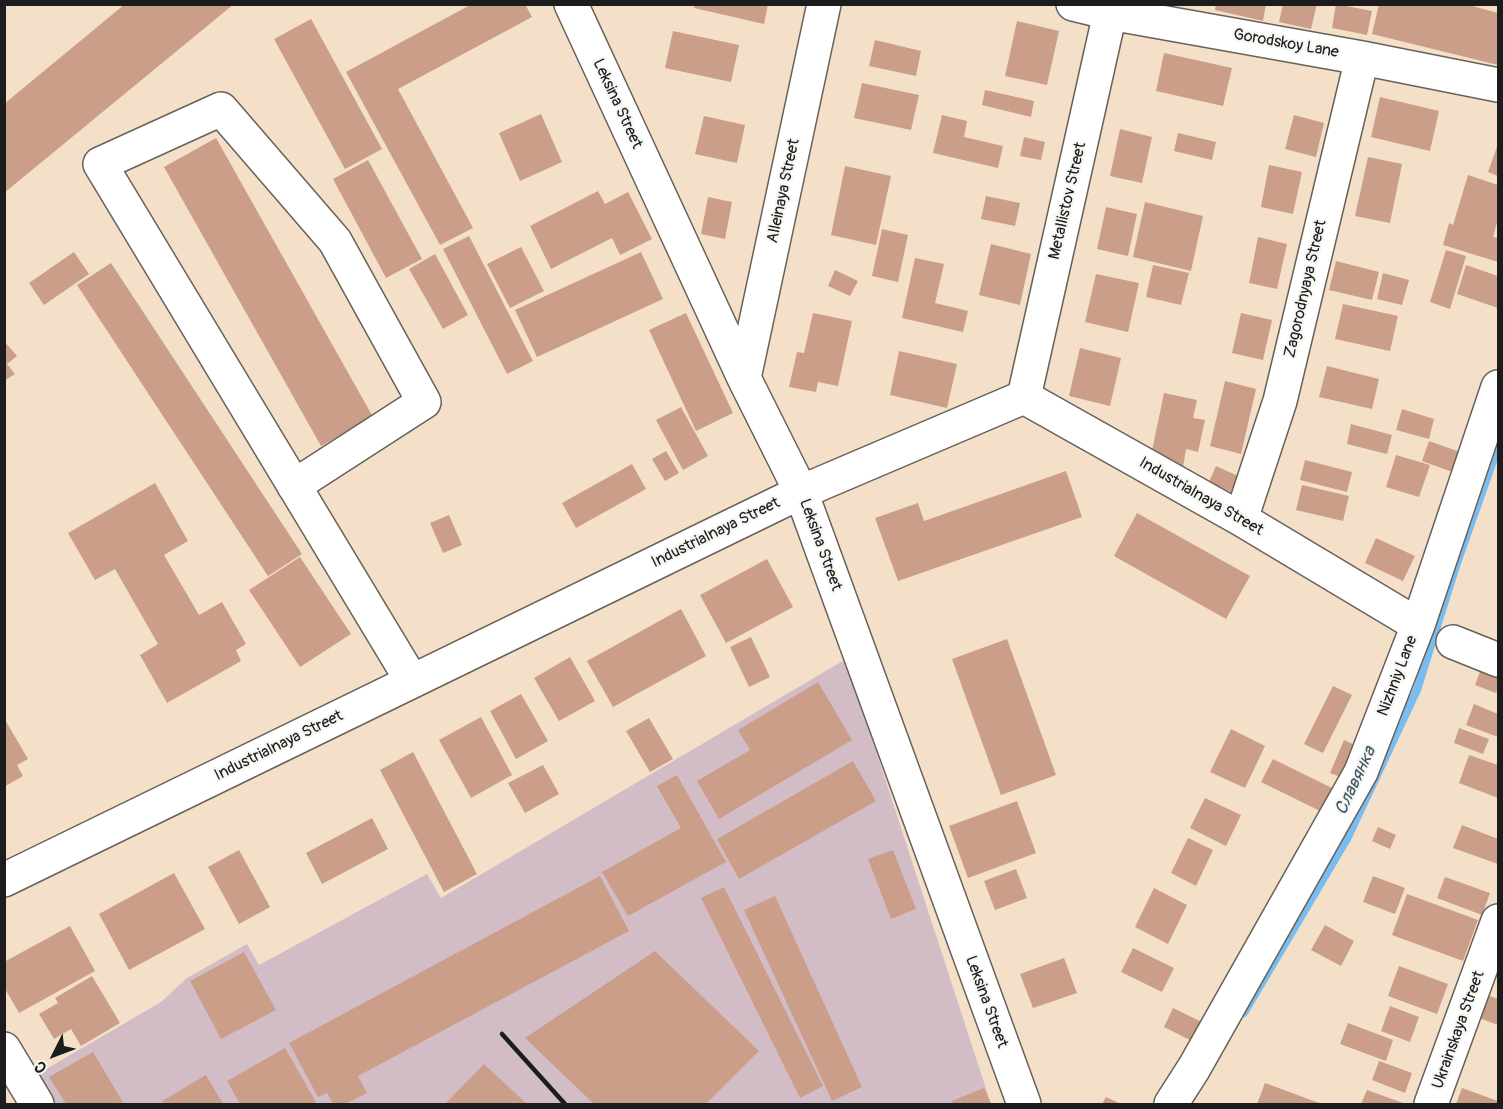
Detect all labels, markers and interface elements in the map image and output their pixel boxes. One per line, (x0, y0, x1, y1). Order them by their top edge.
street label: Gorodskoy Lane (1232, 25, 1340, 63)
street label: Leksina Street (588, 56, 646, 152)
street label: Alleinaya Street (764, 137, 804, 245)
street label: Metallistov Street (1045, 140, 1091, 262)
street label: Zagorodnyaya Street (1281, 218, 1331, 360)
street label: Industrialnaya Street (1135, 454, 1267, 540)
street label: Industrialnaya Street (649, 494, 783, 572)
street label: Leksina Street (794, 496, 846, 594)
street label: Nizhniy Lane (1374, 633, 1422, 719)
street label: Industrialnaya Street (212, 707, 346, 785)
water label: Славянка (1331, 743, 1381, 819)
street label: Leksina Street (960, 953, 1012, 1051)
street label: Ukrainskaya Street (1429, 968, 1489, 1092)
north arrow (24, 1025, 84, 1085)
text: С (30, 1057, 51, 1077)

